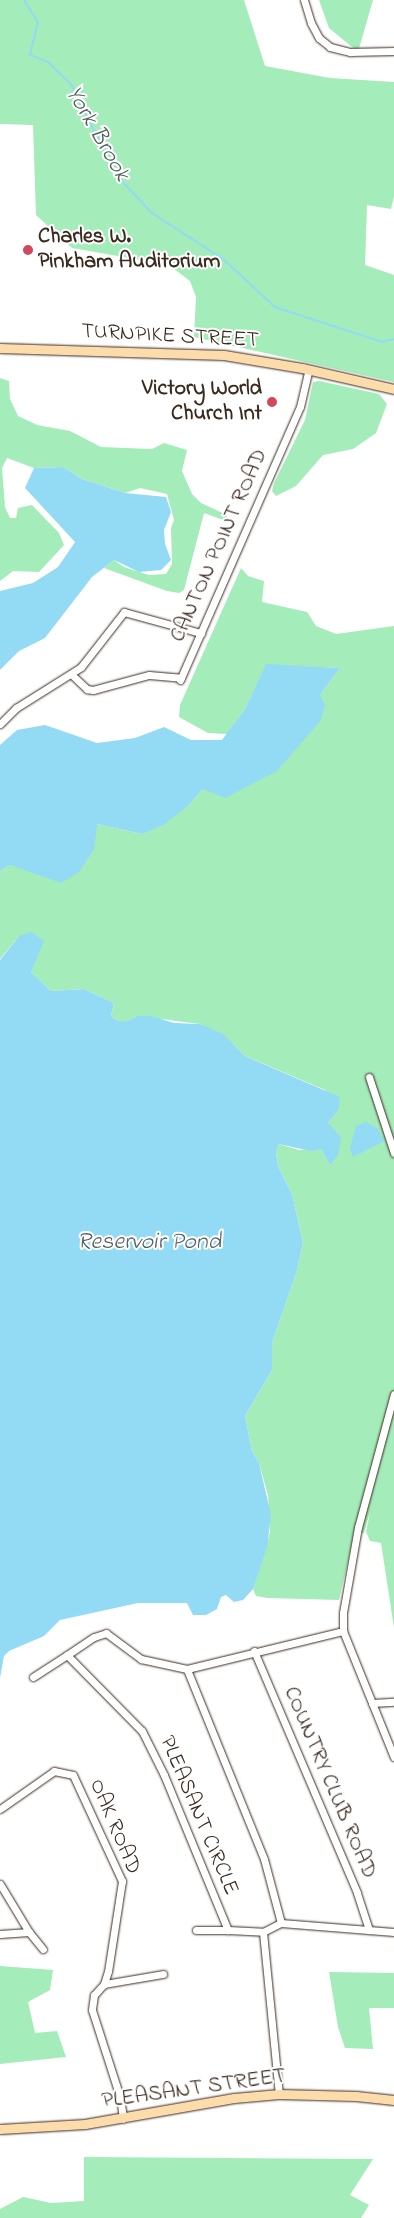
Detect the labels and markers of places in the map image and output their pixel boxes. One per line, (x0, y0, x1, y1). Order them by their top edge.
place label: Charles W. Pinkham Auditorium (38, 224, 220, 276)
marker: Charles W. Pinkham Auditorium (22, 244, 34, 256)
place label: Victory World Church Int (142, 376, 262, 428)
marker: Victory World Church Int (266, 396, 278, 408)

